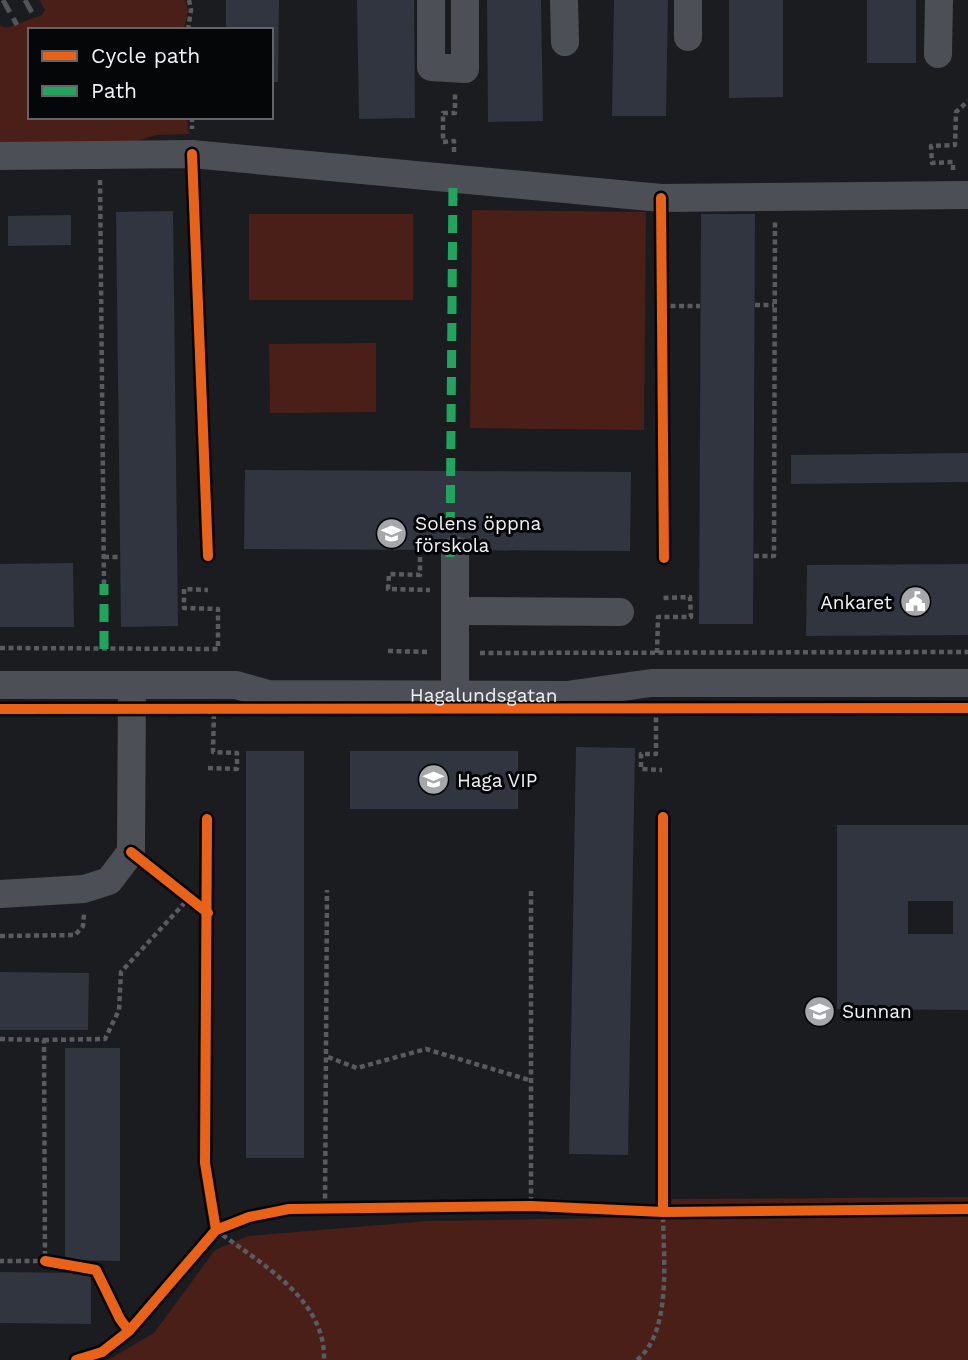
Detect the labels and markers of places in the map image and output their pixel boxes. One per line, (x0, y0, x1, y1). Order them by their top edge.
place label: Solens öppna förskola (415, 512, 542, 557)
school or university icon: Solens öppna förskola (375, 517, 409, 551)
public building icon: Ankaret (898, 585, 932, 619)
place label: Ankaret (820, 591, 892, 614)
school or university icon: Haga VIP (417, 763, 451, 797)
place label: Haga VIP (457, 769, 537, 792)
school or university icon: Sunnan (802, 994, 836, 1028)
place label: Sunnan (842, 1000, 912, 1023)

